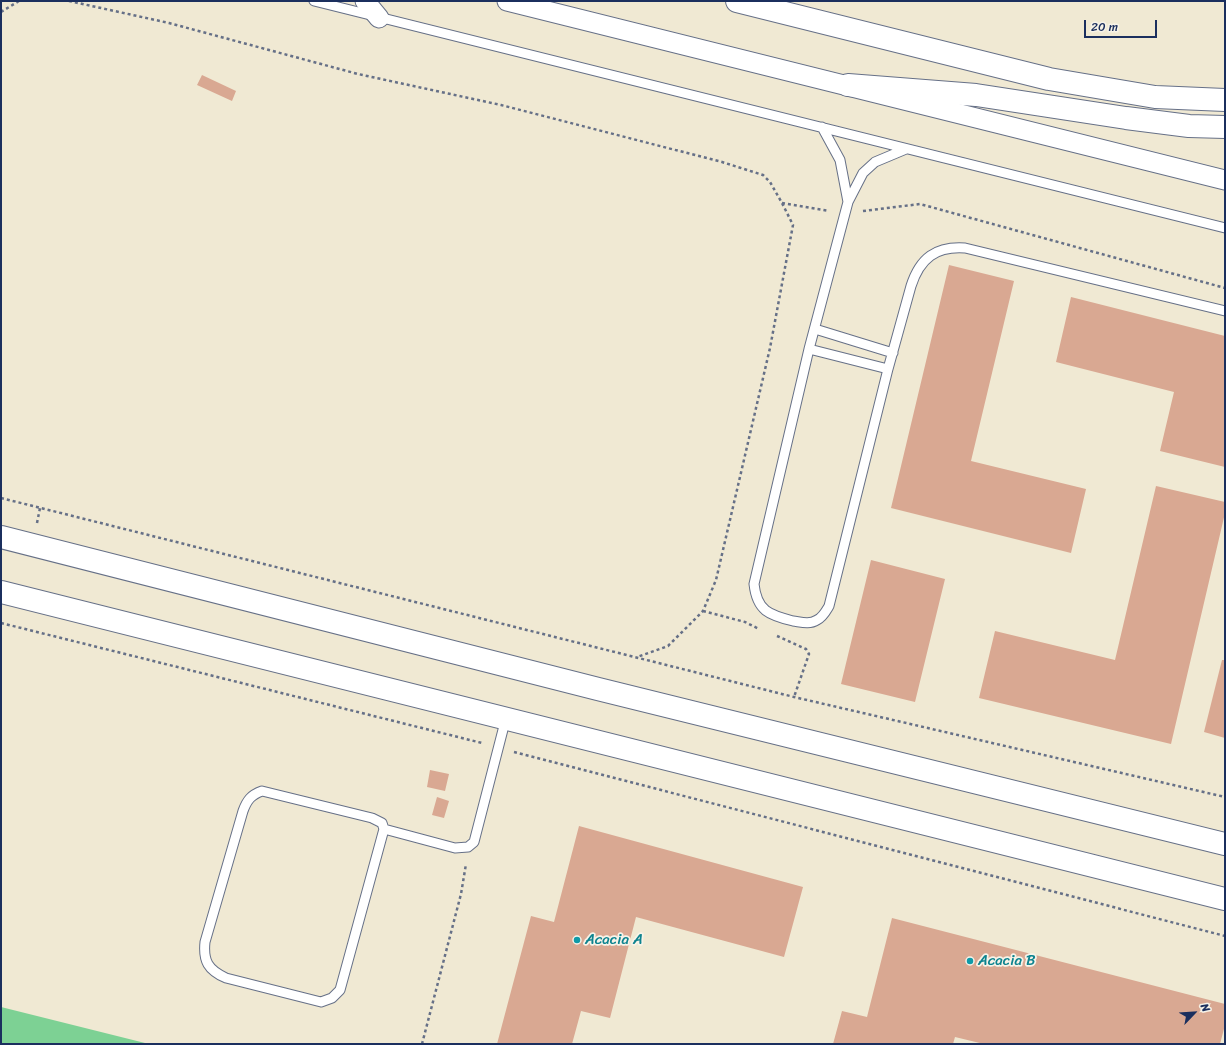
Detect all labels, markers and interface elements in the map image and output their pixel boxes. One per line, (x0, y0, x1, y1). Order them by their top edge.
scale bar (1086, 12, 1159, 38)
text: 20 m (1091, 16, 1118, 38)
place label: Acacia A (585, 931, 643, 949)
marker: Acacia A (572, 935, 582, 945)
place label: Acacia B (978, 952, 1035, 970)
marker: Acacia B (965, 956, 975, 966)
north arrow (1174, 993, 1214, 1033)
text: N (1195, 1000, 1216, 1015)

